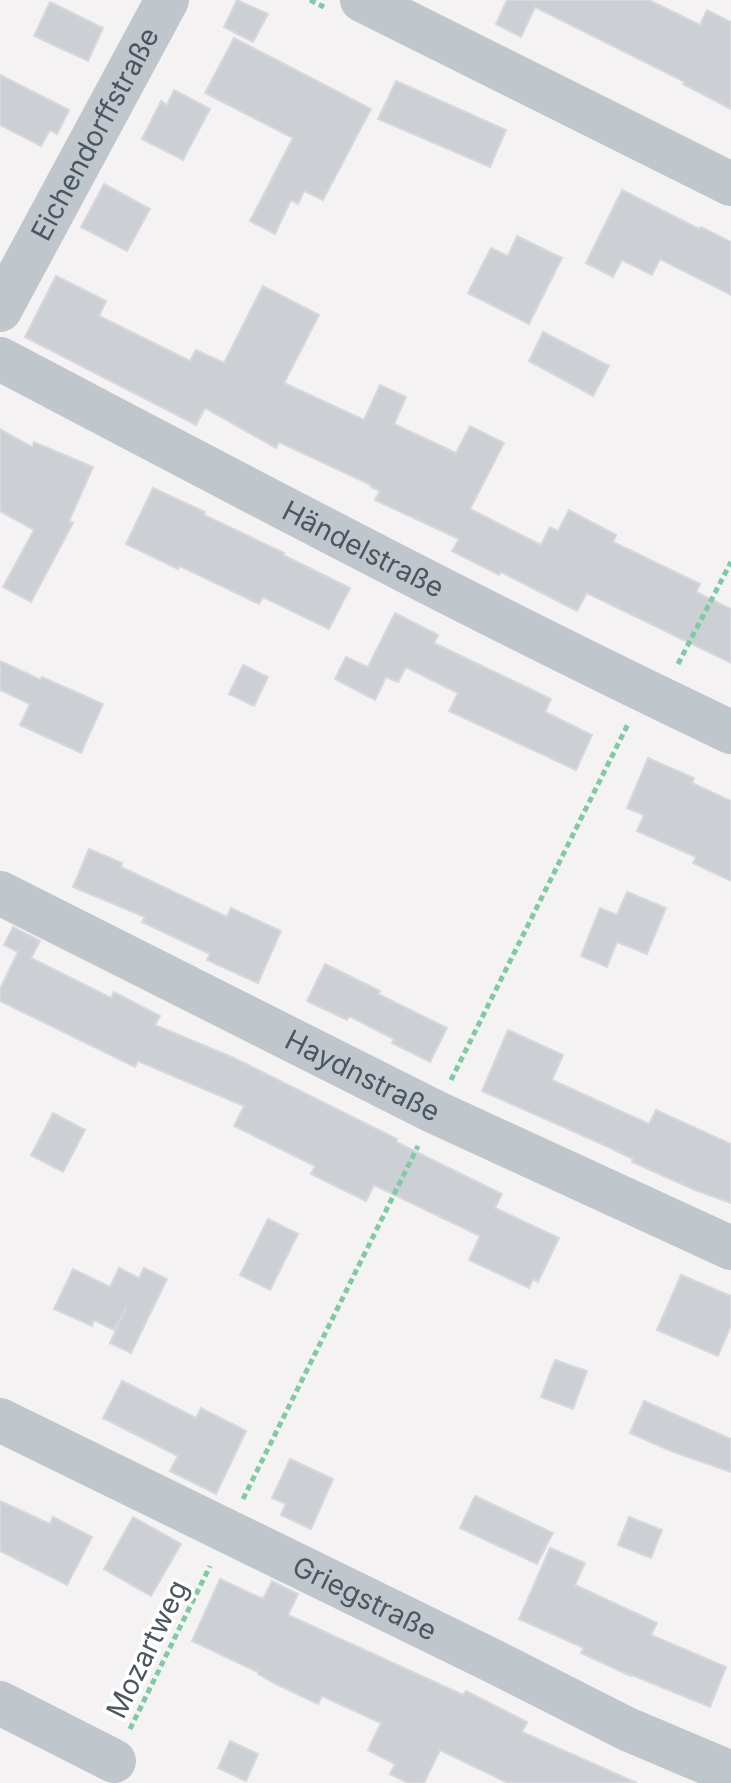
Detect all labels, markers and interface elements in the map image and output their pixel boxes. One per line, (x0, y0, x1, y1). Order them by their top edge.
street label: Eichendorffstraße (24, 22, 166, 246)
street label: Händelstraße (277, 493, 450, 605)
street label: Haydnstraße (280, 1022, 446, 1129)
street label: Griegstraße (287, 1549, 442, 1648)
street label: Mozartweg (99, 1574, 195, 1724)

